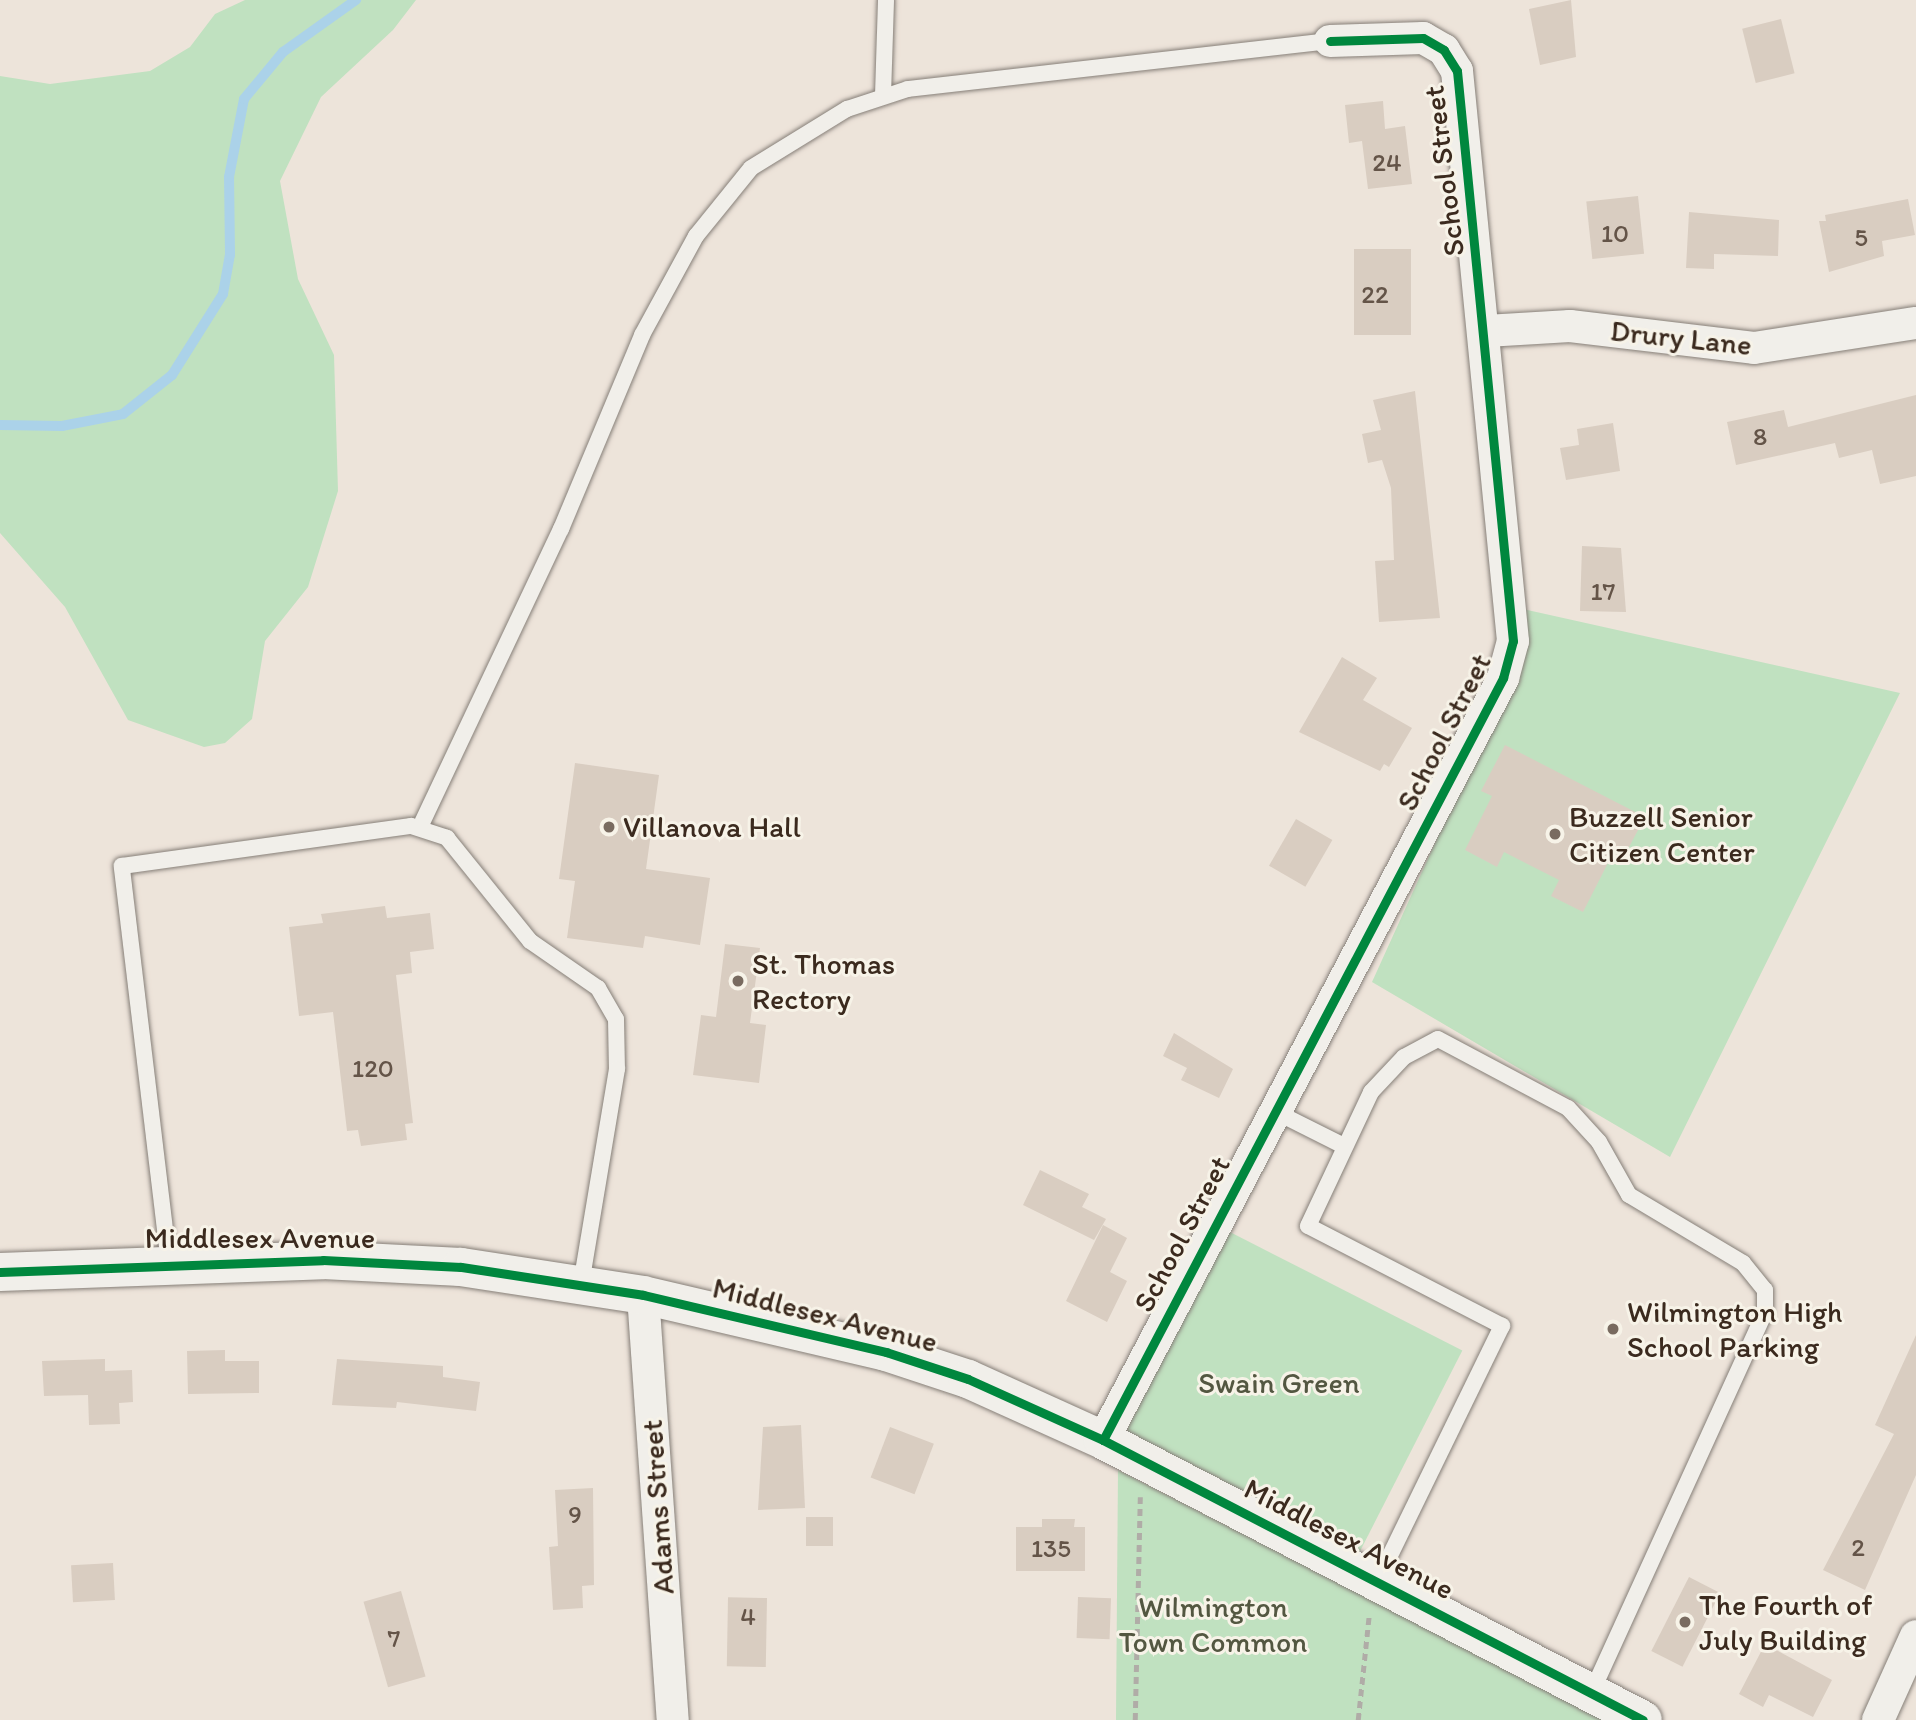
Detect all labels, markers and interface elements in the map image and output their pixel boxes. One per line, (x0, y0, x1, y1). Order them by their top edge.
street label: School Street (1416, 84, 1472, 258)
house number: 24 (1372, 147, 1402, 179)
house number: 10 (1601, 218, 1629, 250)
house number: 5 (1854, 222, 1868, 254)
house number: 22 (1361, 279, 1389, 311)
street label: Drury Lane (1608, 313, 1754, 363)
house number: 8 (1753, 421, 1767, 453)
house number: 17 (1591, 576, 1615, 608)
street label: School Street (1389, 647, 1499, 817)
place label: Buzzell Senior Citizen Center (1569, 799, 1755, 870)
place label: Villanova Hall (623, 809, 802, 845)
marker: Villanova Hall (601, 819, 617, 835)
marker: Buzzell Senior Citizen Center (1547, 826, 1563, 842)
place label: St. Thomas Rectory (752, 946, 895, 1016)
marker: St. Thomas Rectory (730, 973, 746, 989)
house number: 120 (352, 1053, 394, 1085)
street label: School Street (1126, 1150, 1238, 1318)
street label: Middlesex Avenue (145, 1220, 375, 1256)
street label: Middlesex Avenue (709, 1270, 941, 1360)
place label: Wilmington High School Parking (1627, 1294, 1842, 1364)
marker: Wilmington High School Parking (1605, 1321, 1621, 1337)
park label: Swain Green (1199, 1365, 1359, 1401)
street label: Adams Street (634, 1418, 682, 1596)
street label: Middlesex Avenue (1239, 1471, 1459, 1607)
house number: 9 (568, 1499, 582, 1531)
house number: 2 (1851, 1532, 1865, 1564)
house number: 135 (1031, 1533, 1071, 1565)
place label: The Fourth of July Building (1699, 1587, 1872, 1658)
park label: Wilmington Town Common (1119, 1589, 1307, 1660)
house number: 4 (740, 1601, 756, 1633)
marker: The Fourth of July Building (1677, 1614, 1693, 1630)
house number: 7 (388, 1623, 400, 1655)

